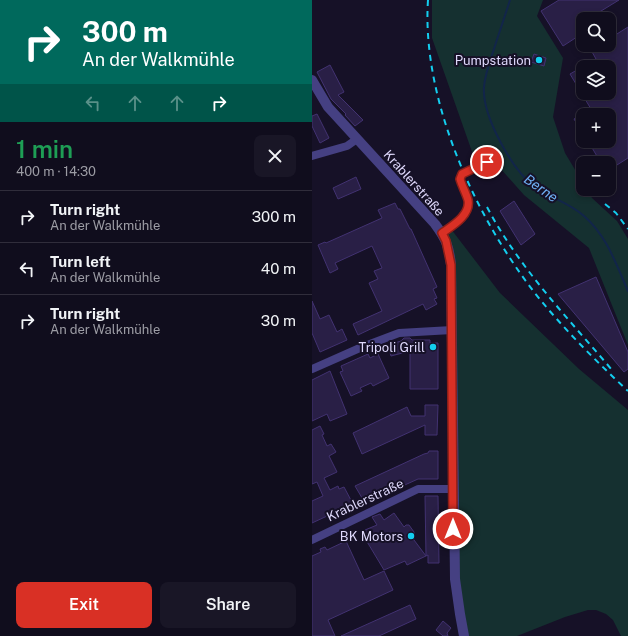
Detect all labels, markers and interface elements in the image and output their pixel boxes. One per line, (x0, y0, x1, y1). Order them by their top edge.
map controls (576, 12, 616, 196)
button: search (576, 12, 616, 52)
text: 300 m (82, 15, 168, 48)
icon: right (16, 16, 68, 68)
text: An der Walkmühle (82, 49, 235, 70)
place label: Pumpstation (455, 53, 531, 68)
marker: Pumpstation (534, 55, 544, 65)
button: layers (576, 60, 616, 100)
icon: left (82, 92, 104, 114)
icon: ahead (124, 92, 146, 114)
icon: ahead (166, 92, 188, 114)
icon: right (208, 92, 230, 114)
button: + (576, 108, 616, 148)
text: 1 min (16, 135, 73, 163)
button: close (254, 135, 296, 177)
pin (470, 145, 504, 179)
street label: Krablerstraße (381, 147, 447, 219)
icon: arrive (476, 151, 498, 173)
button: − (576, 156, 616, 196)
text: 400 m · 14:30 (16, 164, 96, 179)
water label: Berne (521, 171, 561, 205)
text: Turn right (50, 201, 120, 218)
icon: right (16, 206, 38, 228)
text: 300 m (252, 208, 296, 225)
text: An der Walkmühle (50, 218, 160, 233)
text: Turn left (50, 253, 111, 270)
icon: left (16, 258, 38, 280)
text: 40 m (261, 260, 296, 277)
text: An der Walkmühle (50, 270, 160, 285)
text: Turn right (50, 305, 120, 322)
icon: right (16, 310, 38, 332)
text: 30 m (261, 312, 296, 329)
text: An der Walkmühle (50, 322, 160, 337)
place label: Tripoli Grill (358, 340, 425, 355)
marker: Tripoli Grill (428, 342, 438, 352)
street label: Krablerstraße (324, 476, 406, 524)
position arrow (432, 508, 474, 550)
place label: BK Motors (340, 529, 403, 544)
marker: BK Motors (406, 531, 416, 541)
button: Exit (16, 582, 152, 628)
button: Share (160, 582, 296, 628)

